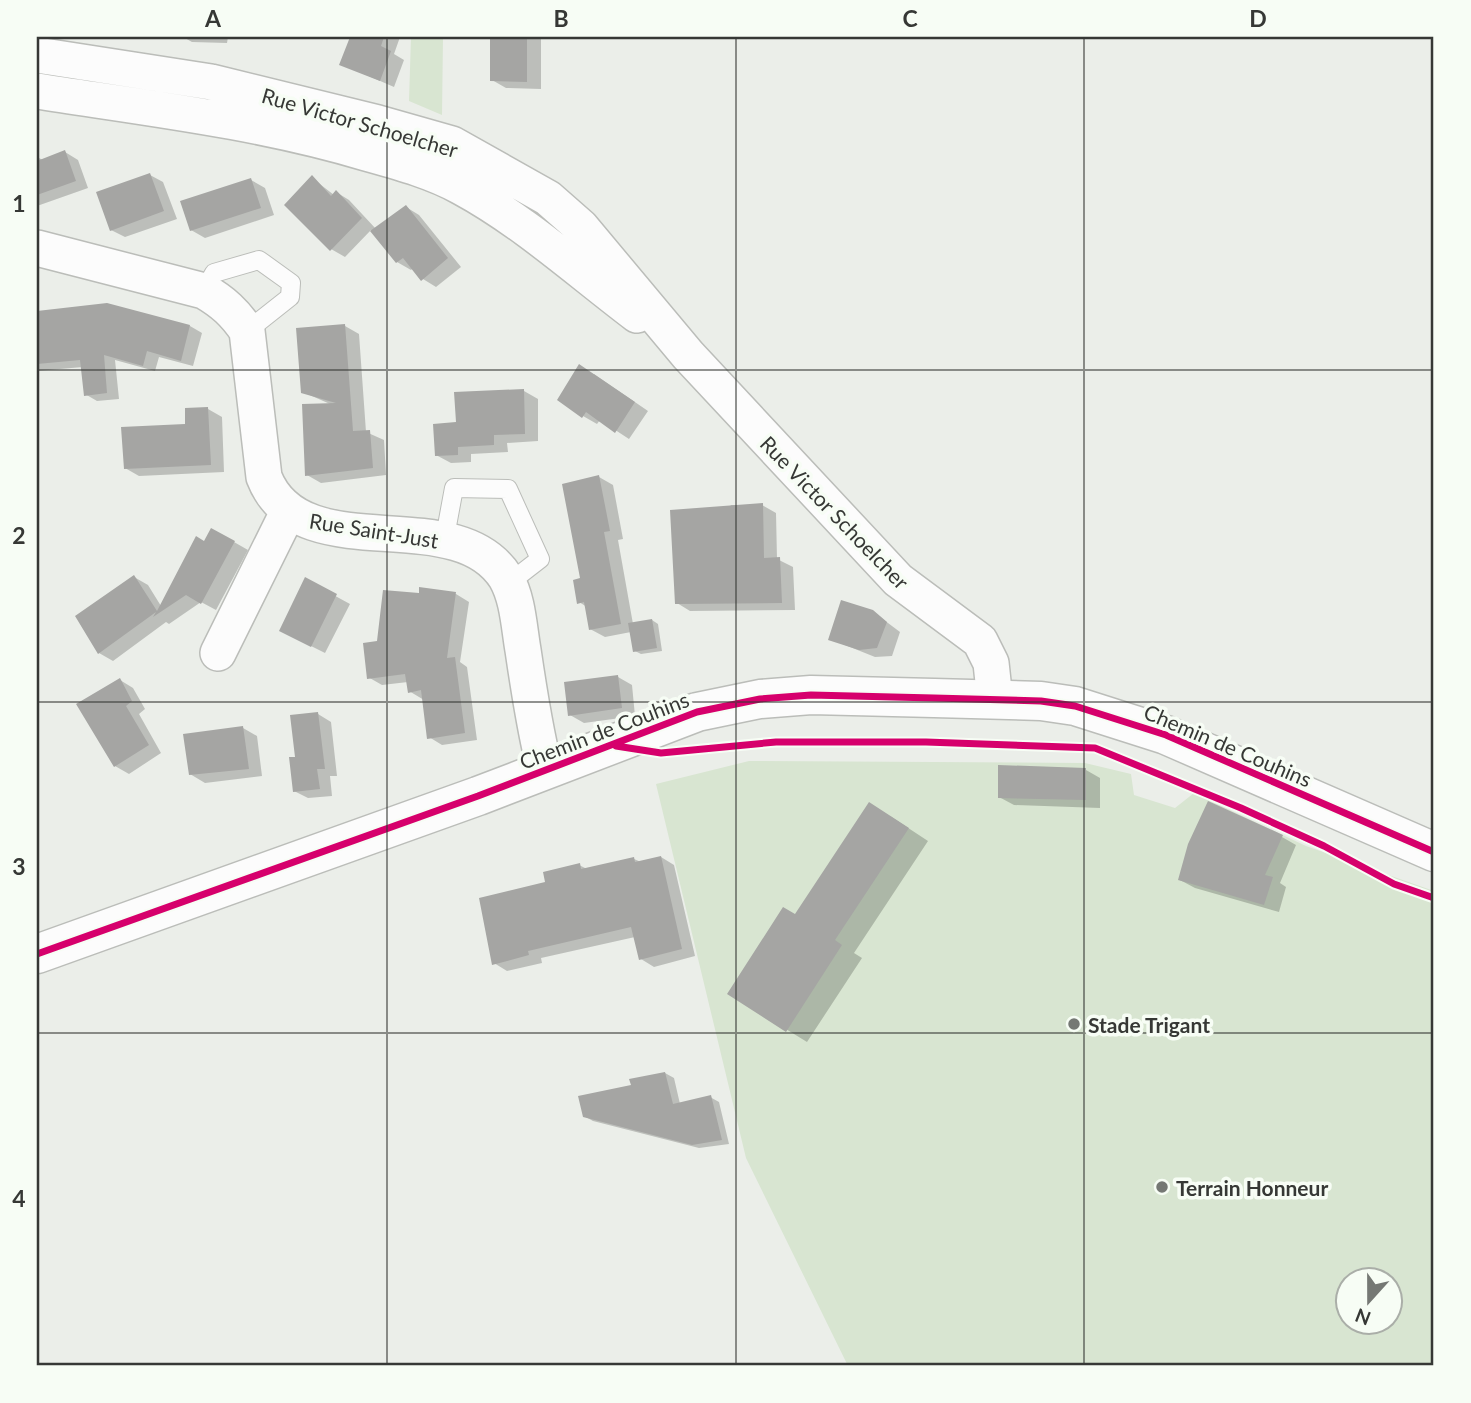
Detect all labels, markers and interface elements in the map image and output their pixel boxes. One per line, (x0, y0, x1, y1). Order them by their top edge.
text: A (204, 4, 222, 32)
text: B (553, 4, 569, 32)
text: C (902, 4, 918, 32)
text: D (1249, 4, 1267, 32)
street label: Rue Victor Schoelcher (259, 82, 461, 162)
text: 1 (12, 189, 26, 217)
street label: Rue Victor Schoelcher (756, 430, 915, 594)
street label: Rue Saint-Just (308, 507, 441, 553)
text: 2 (12, 521, 26, 549)
street label: Chemin de Couhins (516, 686, 692, 774)
street label: Chemin de Couhins (1141, 698, 1315, 792)
text: 3 (12, 852, 26, 880)
place label: Stade Trigant (1088, 1012, 1210, 1037)
marker: Stade Trigant (1066, 1016, 1082, 1032)
place label: Terrain Honneur (1176, 1175, 1328, 1200)
marker: Terrain Honneur (1154, 1179, 1170, 1195)
text: 4 (12, 1184, 26, 1212)
north arrow (1334, 1266, 1404, 1336)
text: N (1352, 1304, 1374, 1331)

